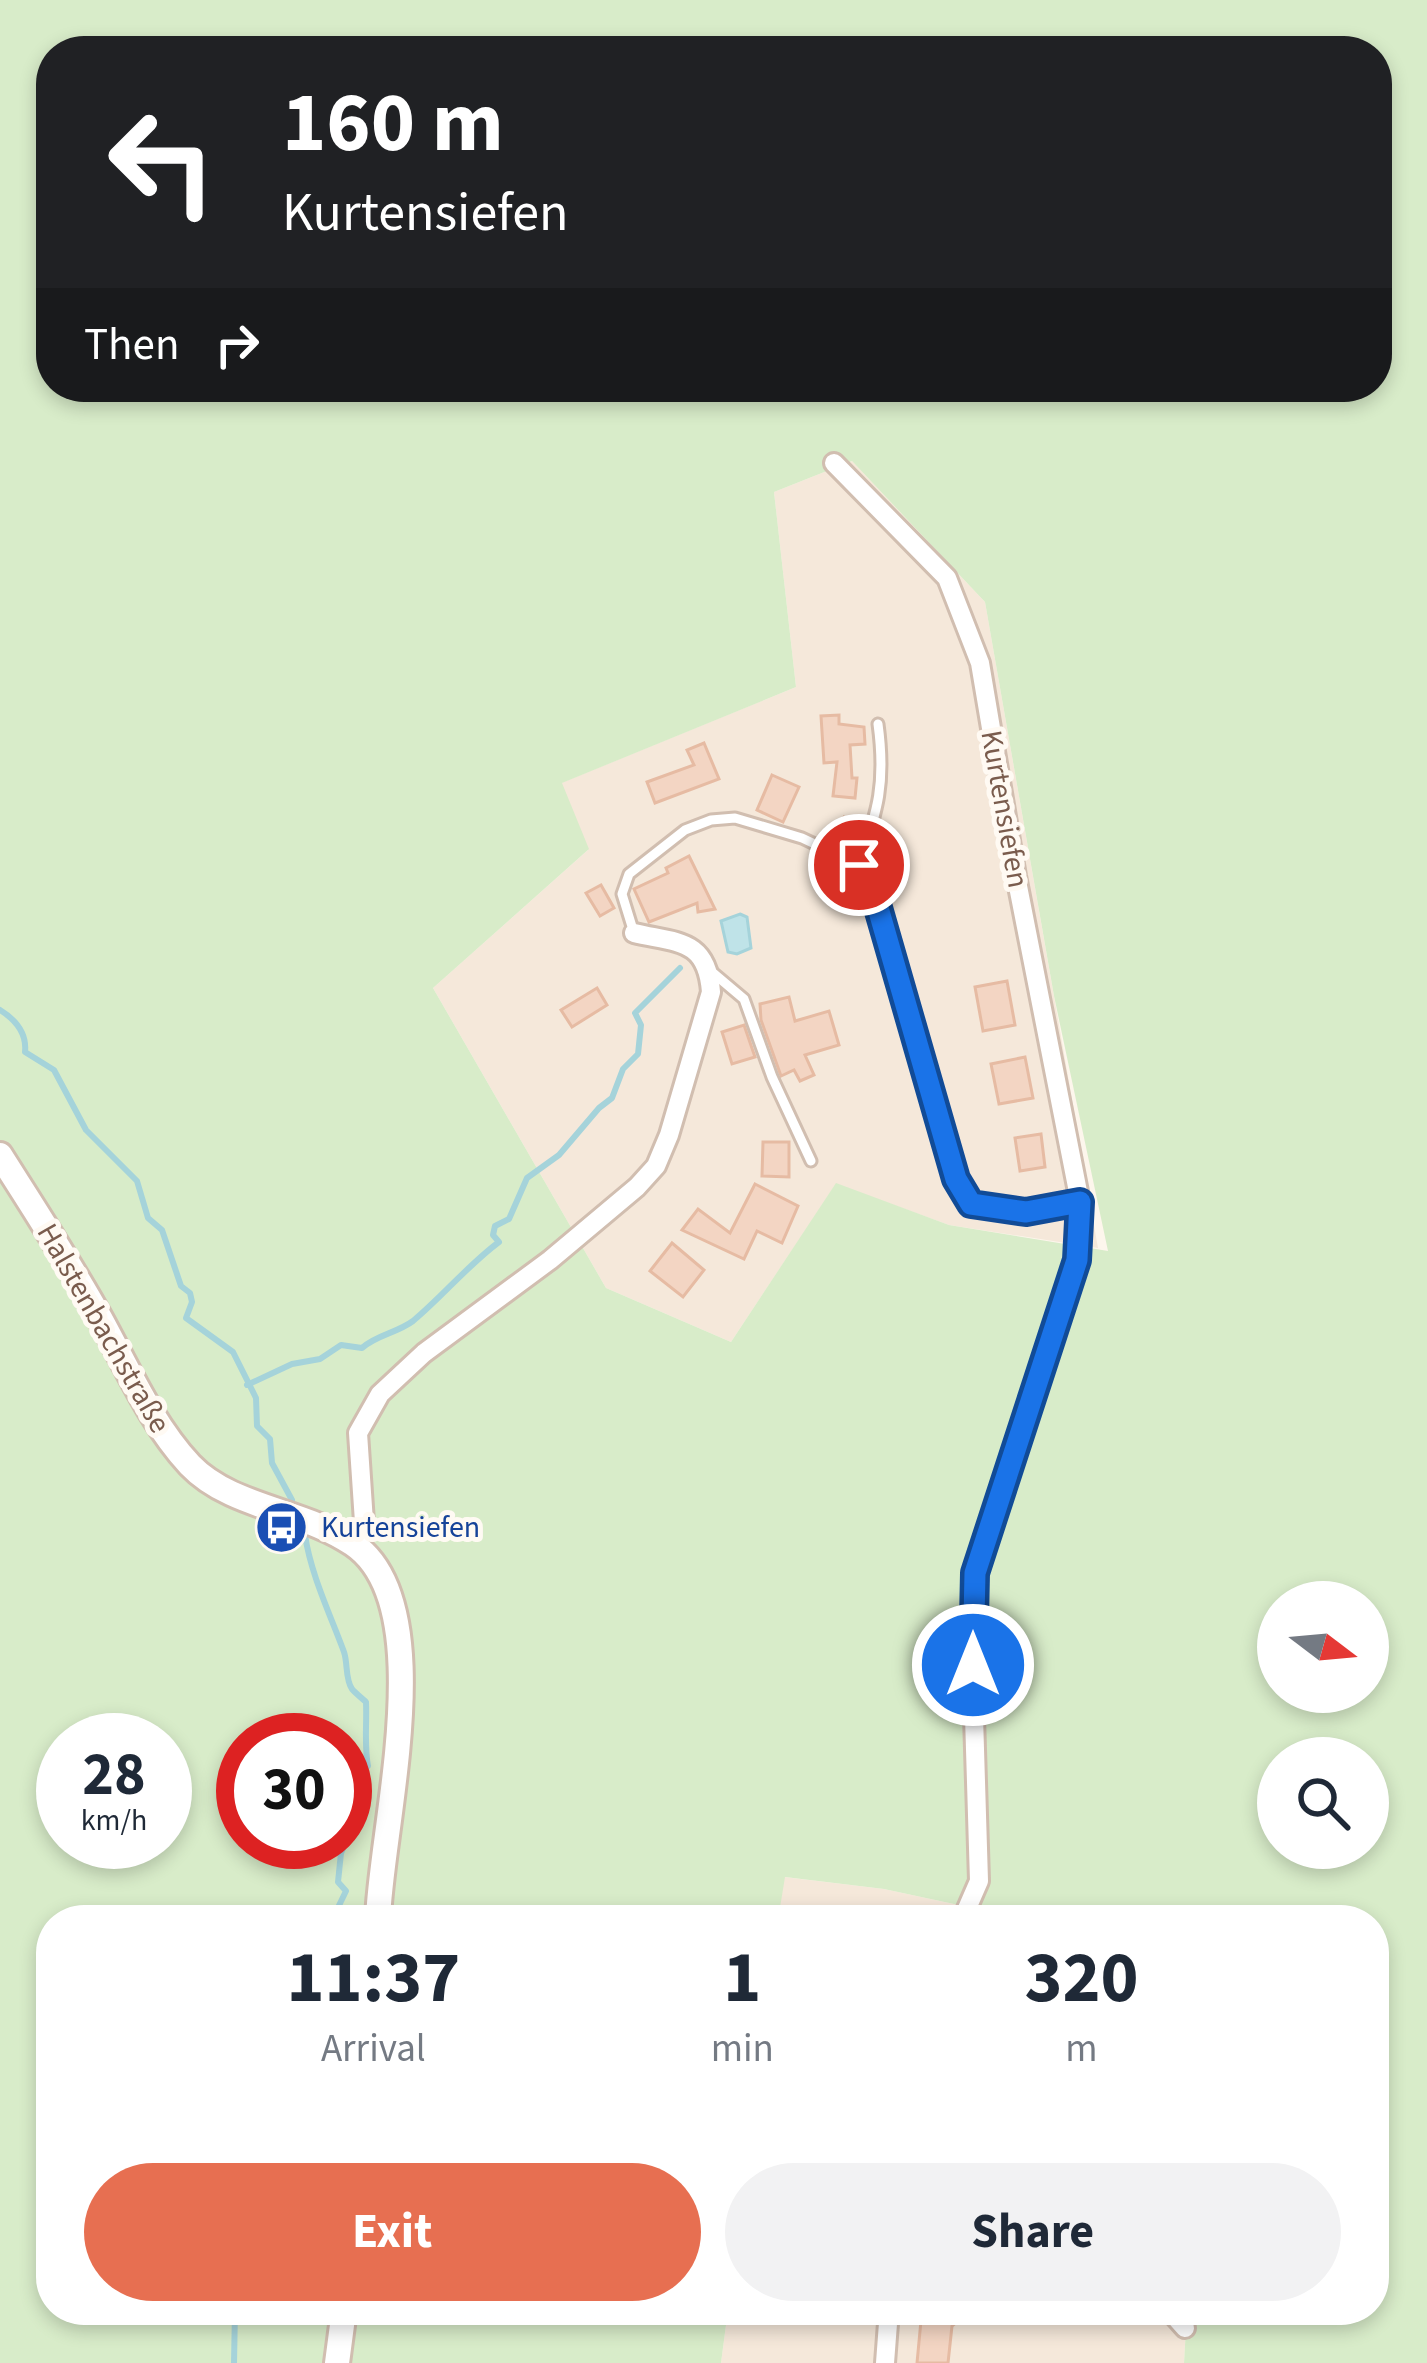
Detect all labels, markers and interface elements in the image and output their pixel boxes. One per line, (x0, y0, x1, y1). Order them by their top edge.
text: 160 m (282, 64, 504, 184)
icon: left (84, 84, 240, 240)
text: Kurtensiefen (282, 175, 569, 252)
icon: right (204, 312, 270, 378)
text: Then (84, 313, 180, 377)
street label: Kurtensiefen (970, 727, 1040, 891)
pin (808, 814, 910, 916)
icon: arrive (826, 832, 892, 898)
street label: Halstenbachstraße (26, 1215, 181, 1441)
bus stop icon: Kurtensiefen (254, 1499, 310, 1555)
place label: Kurtensiefen (321, 1506, 480, 1549)
north arrow (1257, 1581, 1389, 1713)
map controls (1257, 1581, 1389, 1869)
position arrow (910, 1602, 1036, 1728)
speed limit sign: 30 (216, 1713, 372, 1869)
text: 28 (82, 1733, 146, 1818)
button: search (1257, 1737, 1389, 1869)
text: km/h (81, 1799, 147, 1842)
text: 11:37 (287, 1927, 460, 2030)
text: 1 (723, 1927, 761, 2030)
text: 320 (1024, 1927, 1139, 2030)
text: Arrival (321, 2021, 426, 2077)
text: min (711, 2021, 774, 2077)
text: m (1065, 2021, 1098, 2077)
button: Exit (84, 2163, 701, 2301)
button: Share (725, 2163, 1341, 2301)

